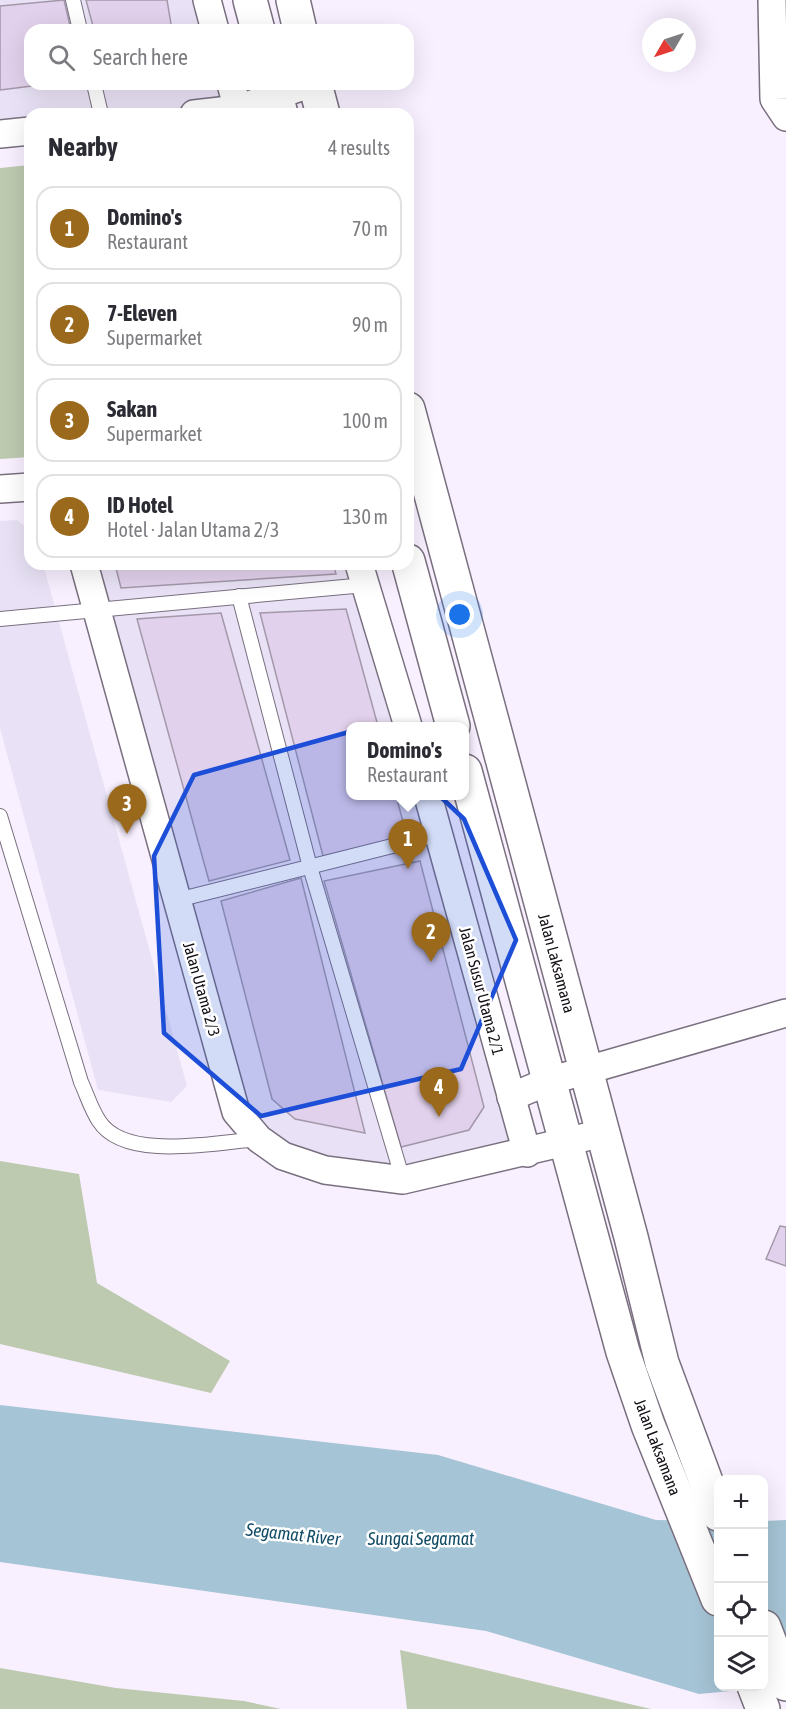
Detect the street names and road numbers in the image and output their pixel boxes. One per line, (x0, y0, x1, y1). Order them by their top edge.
street label: Jalan Laksamana (535, 911, 579, 1015)
street label: Jalan Susur Utama 2/1 (456, 925, 508, 1057)
street label: Jalan Utama 2/3 (180, 940, 224, 1038)
street label: Jalan Laksamana (631, 1396, 685, 1498)

